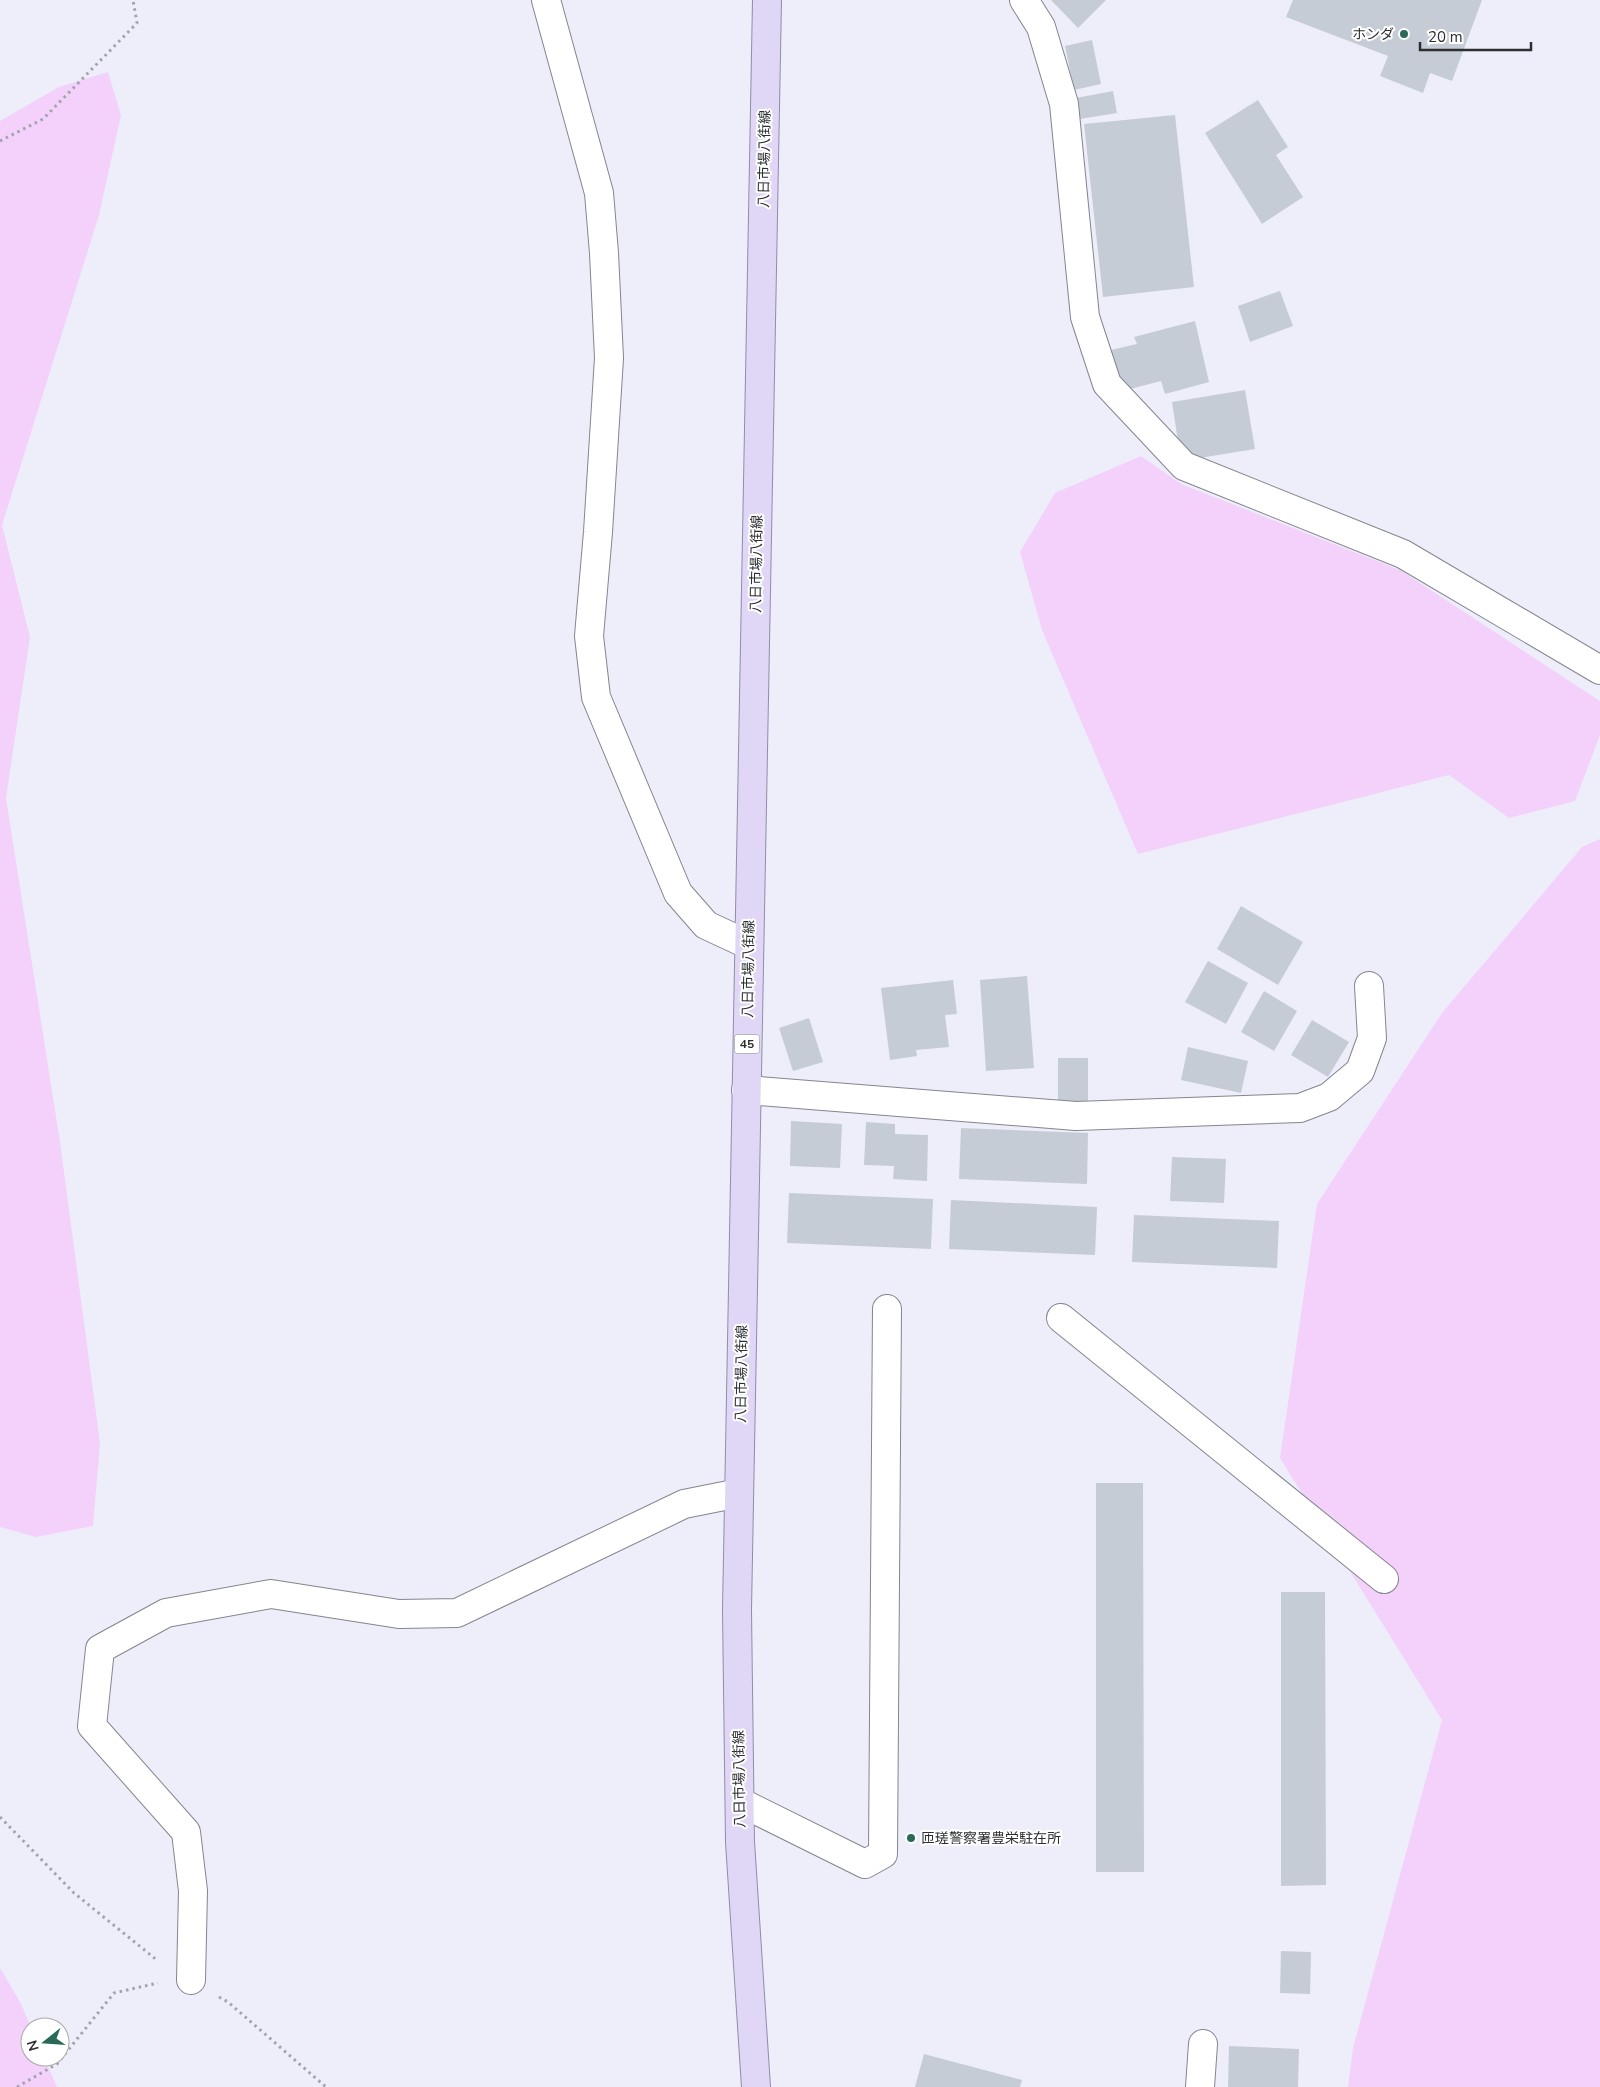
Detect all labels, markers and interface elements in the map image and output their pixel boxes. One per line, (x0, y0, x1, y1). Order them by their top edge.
scale bar (1420, 20, 1531, 52)
place label: ホンダ (1352, 25, 1394, 44)
text: 20 m (1428, 27, 1463, 47)
marker: ホンダ (1398, 28, 1410, 40)
street label: 八日市場八街線 (754, 110, 775, 208)
street label: 八日市場八街線 (746, 515, 767, 613)
street label: 八日市場八街線 (738, 920, 759, 1018)
road number: 45 (734, 1034, 760, 1054)
street label: 八日市場八街線 (731, 1325, 752, 1423)
street label: 八日市場八街線 (729, 1730, 750, 1828)
place label: 匝瑳警察署豊栄駐在所 (921, 1829, 1061, 1848)
marker: 匝瑳警察署豊栄駐在所 (905, 1832, 917, 1844)
north arrow (20, 2017, 70, 2067)
text: N (22, 2038, 44, 2053)

